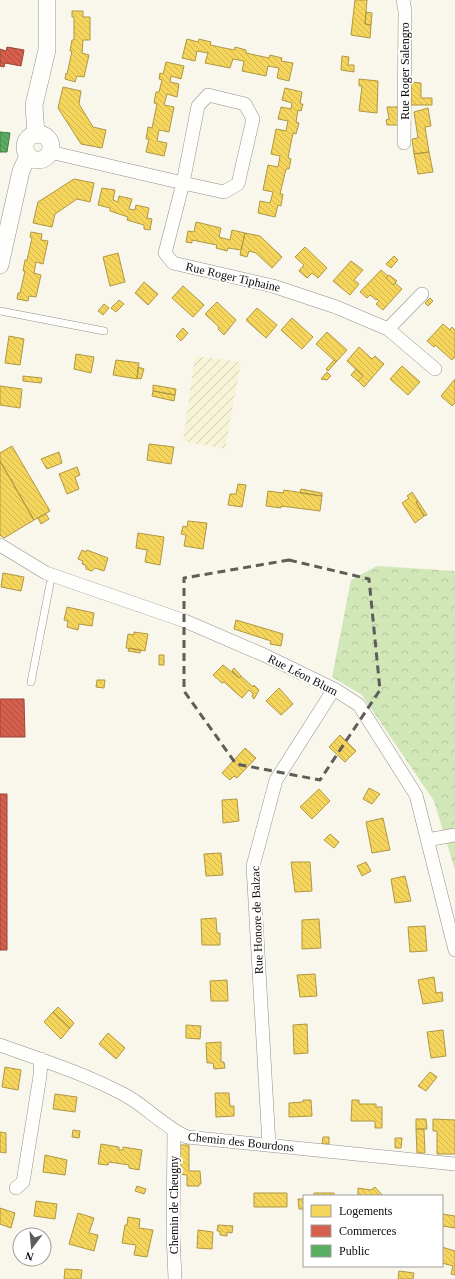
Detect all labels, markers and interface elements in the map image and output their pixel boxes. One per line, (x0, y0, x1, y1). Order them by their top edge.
street label: Rue Roger Salengro (398, 22, 412, 120)
street label: Rue Roger Tiphaine (184, 259, 282, 295)
street label: Rue Léon Blum (266, 651, 341, 699)
street label: Rue Honore de Balzac (248, 866, 266, 974)
street label: Chemin des Bourdons (187, 1129, 295, 1155)
street label: Chemin de Cheugny (167, 1156, 181, 1254)
legend (303, 1195, 443, 1267)
text: Logements (339, 1204, 393, 1218)
text: Commerces (339, 1224, 397, 1238)
north arrow (12, 1227, 52, 1267)
text: Public (339, 1244, 370, 1258)
text: N (24, 1250, 35, 1263)

